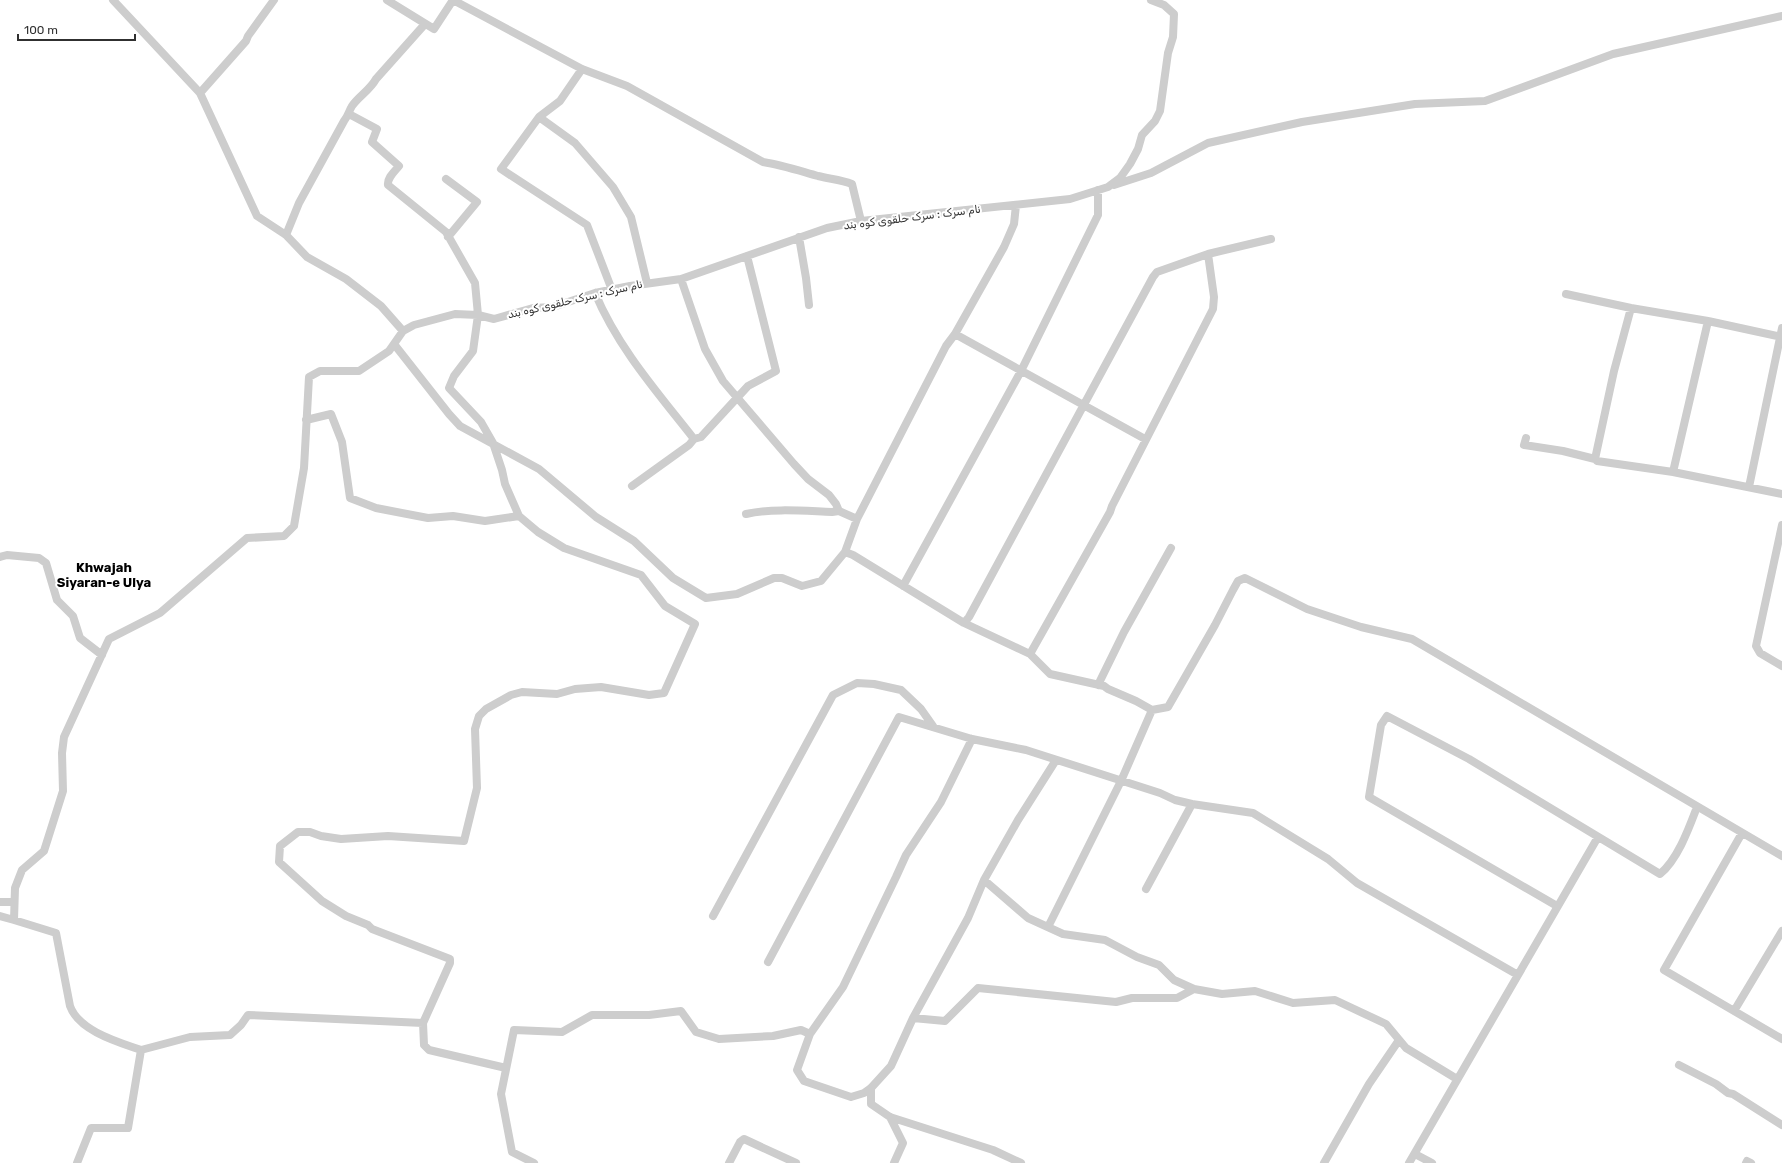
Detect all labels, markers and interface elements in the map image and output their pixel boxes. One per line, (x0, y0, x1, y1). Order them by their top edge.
scale bar (18, 16, 135, 42)
text: 100 m (24, 23, 58, 37)
street label: نام سرک : سرک حلقوی کوه بند (843, 203, 982, 233)
street label: نام سرک : سرک حلقوی کوه بند (506, 278, 644, 322)
district label: Khwajah Siyaran-e Ulya (57, 560, 151, 590)

